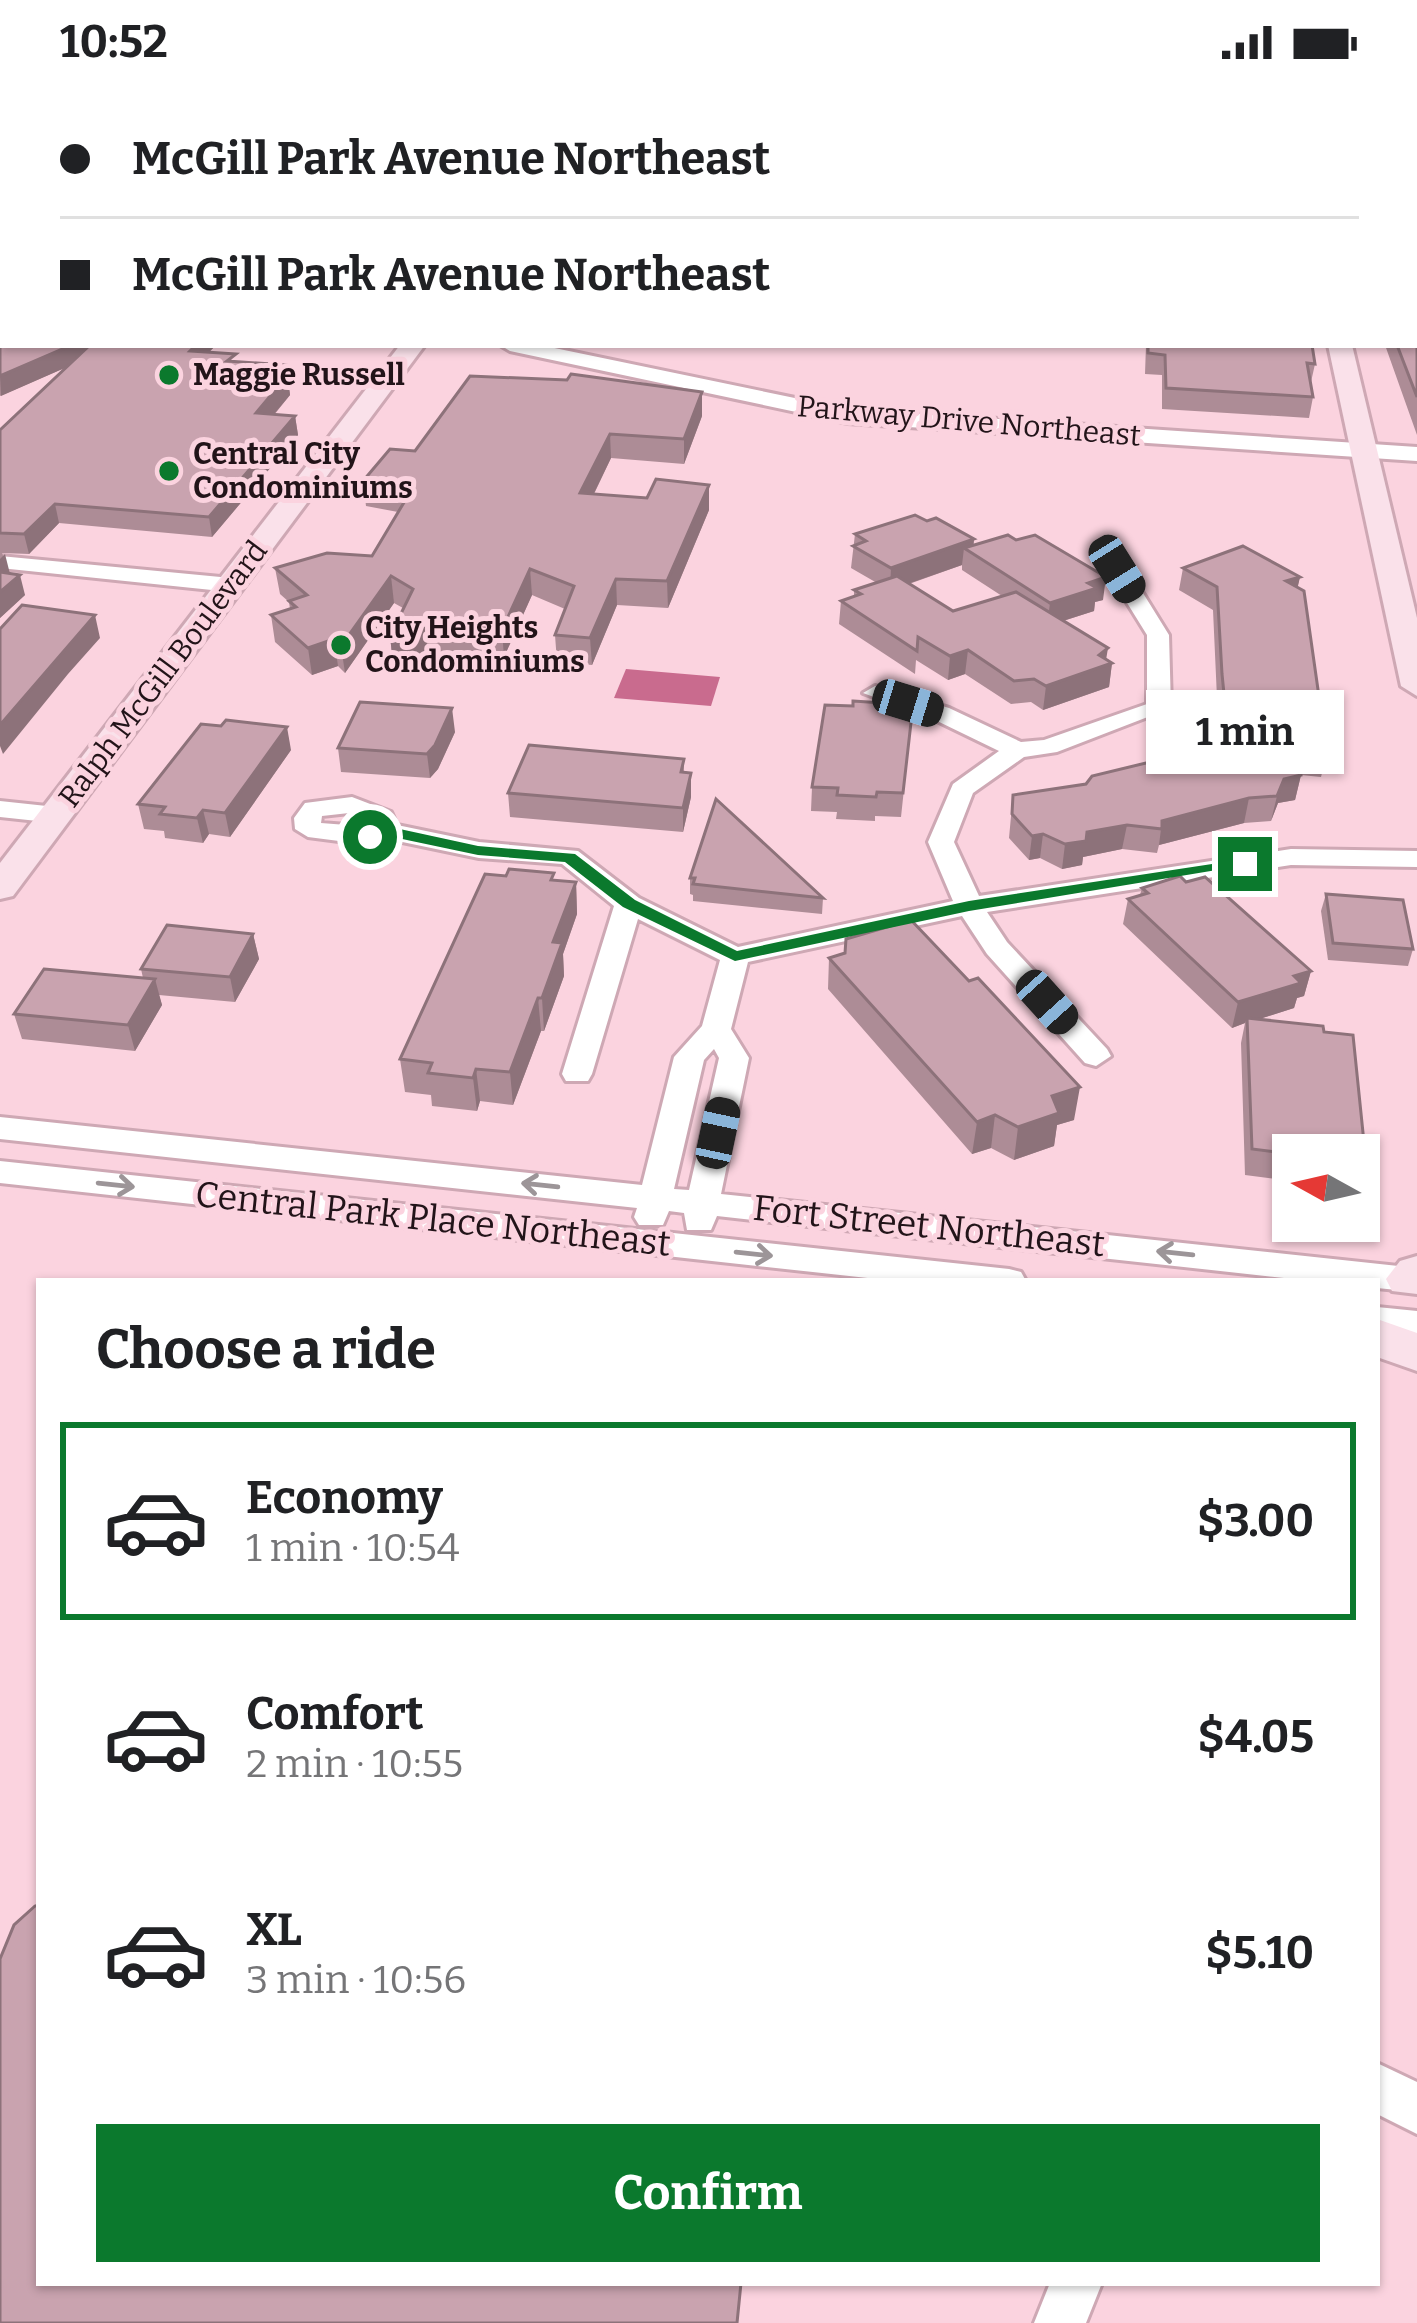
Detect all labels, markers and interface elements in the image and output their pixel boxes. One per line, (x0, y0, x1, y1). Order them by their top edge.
text: 10:52 (60, 15, 168, 69)
text: McGill Park Avenue Northeast (132, 132, 770, 186)
text: McGill Park Avenue Northeast (132, 248, 770, 302)
place label: Maggie Russell (193, 357, 405, 393)
marker: Maggie Russell (156, 362, 182, 388)
street label: Parkway Drive Northeast (796, 388, 1142, 454)
place label: Central City Condominiums (193, 436, 413, 506)
marker: Central City Condominiums (156, 458, 182, 484)
car (1083, 529, 1151, 609)
street label: Ralph McGill Boulevard (51, 534, 275, 814)
place label: City Heights Condominiums (365, 610, 585, 680)
marker: City Heights Condominiums (328, 632, 354, 658)
car (868, 675, 948, 731)
callout: 1 min (1146, 690, 1344, 774)
text: 1 min (1196, 709, 1294, 755)
route start (343, 810, 397, 864)
route end (1218, 837, 1272, 891)
car (1010, 963, 1084, 1041)
car (693, 1094, 743, 1172)
north arrow (1272, 1134, 1380, 1242)
map controls (1272, 1134, 1380, 1242)
street label: Central Park Place Northeast (193, 1172, 673, 1266)
one-way arrow (521, 1173, 560, 1195)
one-way arrow (96, 1174, 135, 1196)
street label: Fort Street Northeast (751, 1186, 1107, 1266)
one-way arrow (1157, 1242, 1196, 1264)
one-way arrow (734, 1243, 773, 1266)
text: Choose a ride (96, 1318, 436, 1382)
icon: car (102, 1467, 210, 1575)
text: Economy (246, 1471, 443, 1525)
text: $3.00 (1197, 1494, 1314, 1548)
text: 1 min · 10:54 (246, 1525, 460, 1571)
icon: car (102, 1683, 210, 1791)
text: Comfort (246, 1687, 424, 1741)
text: $4.05 (1198, 1710, 1314, 1764)
text: 2 min · 10:55 (246, 1741, 463, 1787)
icon: car (102, 1899, 210, 2007)
text: XL (246, 1903, 302, 1957)
text: $5.10 (1205, 1926, 1314, 1980)
text: 3 min · 10:56 (246, 1957, 466, 2003)
button: Confirm (96, 2124, 1320, 2262)

